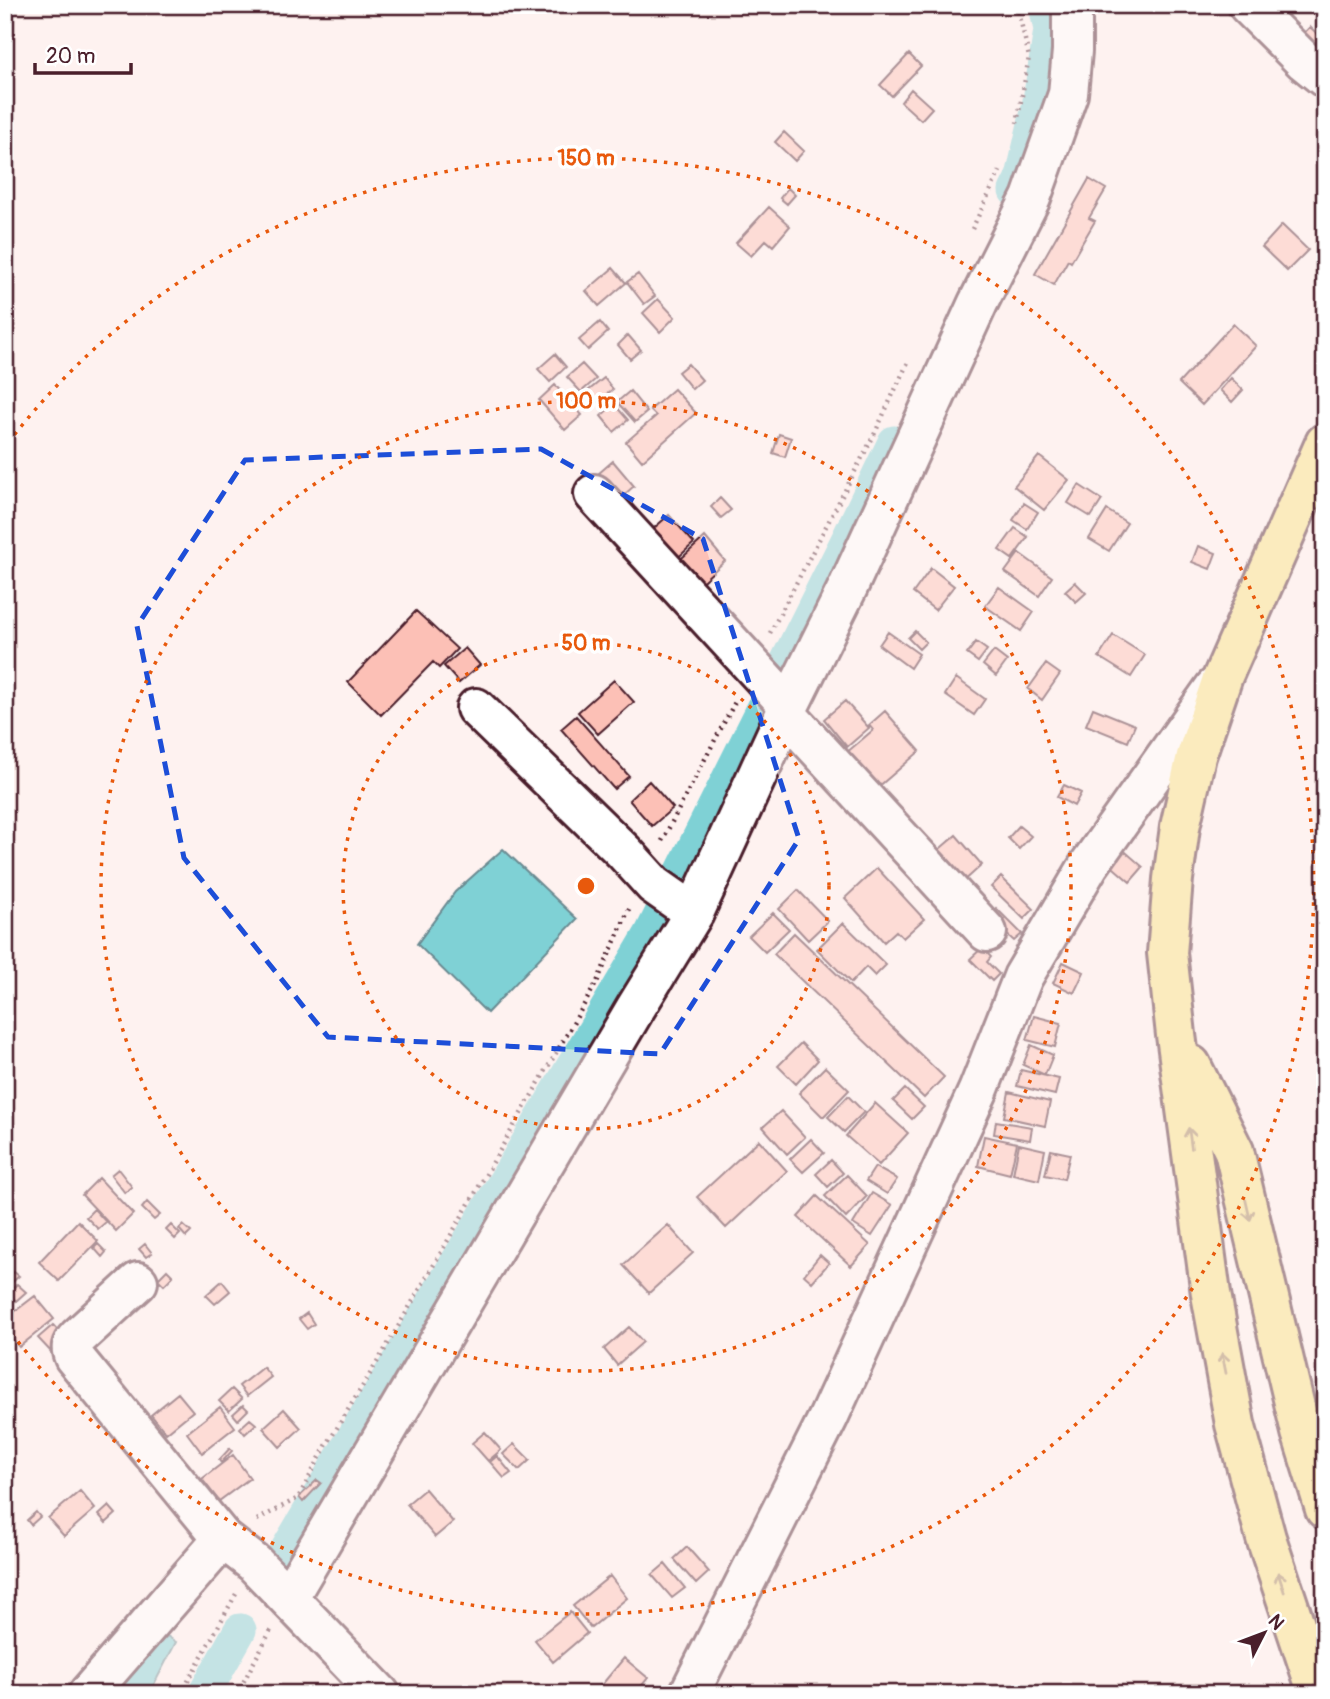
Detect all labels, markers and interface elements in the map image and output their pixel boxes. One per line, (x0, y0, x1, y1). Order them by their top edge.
scale bar (35, 32, 131, 76)
text: 20 m (46, 43, 95, 70)
text: 150 m (557, 145, 615, 172)
text: 100 m (556, 388, 616, 415)
text: 50 m (562, 630, 611, 657)
centre of rings (574, 874, 598, 898)
one-way arrow (1183, 1127, 1196, 1149)
one-way arrow (1242, 1199, 1255, 1221)
one-way arrow (1216, 1352, 1230, 1375)
one-way arrow (1274, 1572, 1286, 1594)
north arrow (1228, 1598, 1298, 1668)
text: N (1263, 1609, 1289, 1635)

